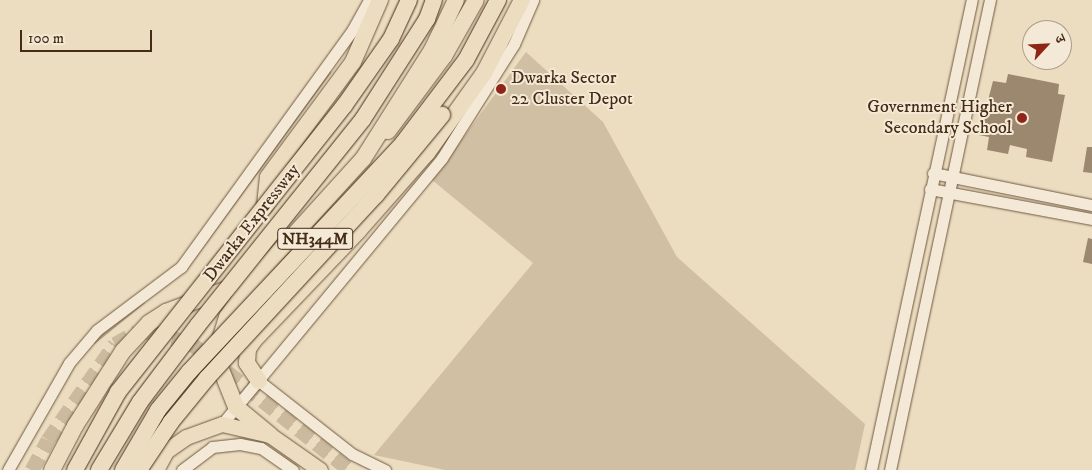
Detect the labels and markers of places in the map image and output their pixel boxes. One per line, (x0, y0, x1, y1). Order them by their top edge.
place label: Dwarka Sector 22 Cluster Depot (511, 68, 633, 110)
marker: Dwarka Sector 22 Cluster Depot (495, 83, 507, 95)
place label: Government Higher Secondary School (867, 97, 1012, 140)
marker: Government Higher Secondary School (1016, 112, 1028, 124)

